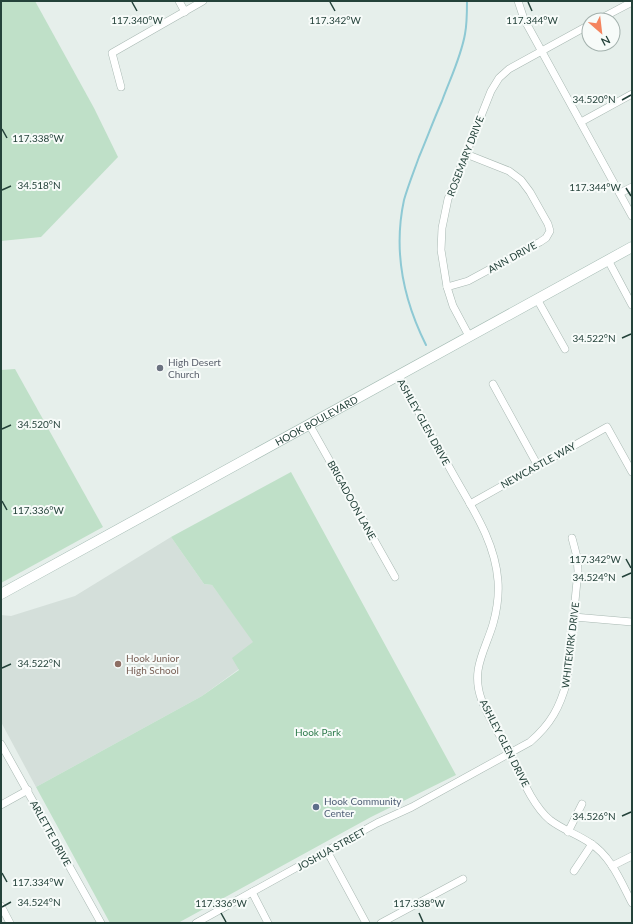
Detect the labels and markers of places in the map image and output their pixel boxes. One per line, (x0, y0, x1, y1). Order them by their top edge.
place label: High Desert Church (168, 356, 221, 380)
marker: High Desert Church (155, 363, 165, 373)
place label: Hook Junior High School (126, 652, 179, 676)
marker: Hook Junior High School (113, 659, 123, 669)
place label: Hook Community Center (324, 795, 402, 819)
marker: Hook Community Center (311, 802, 321, 812)

